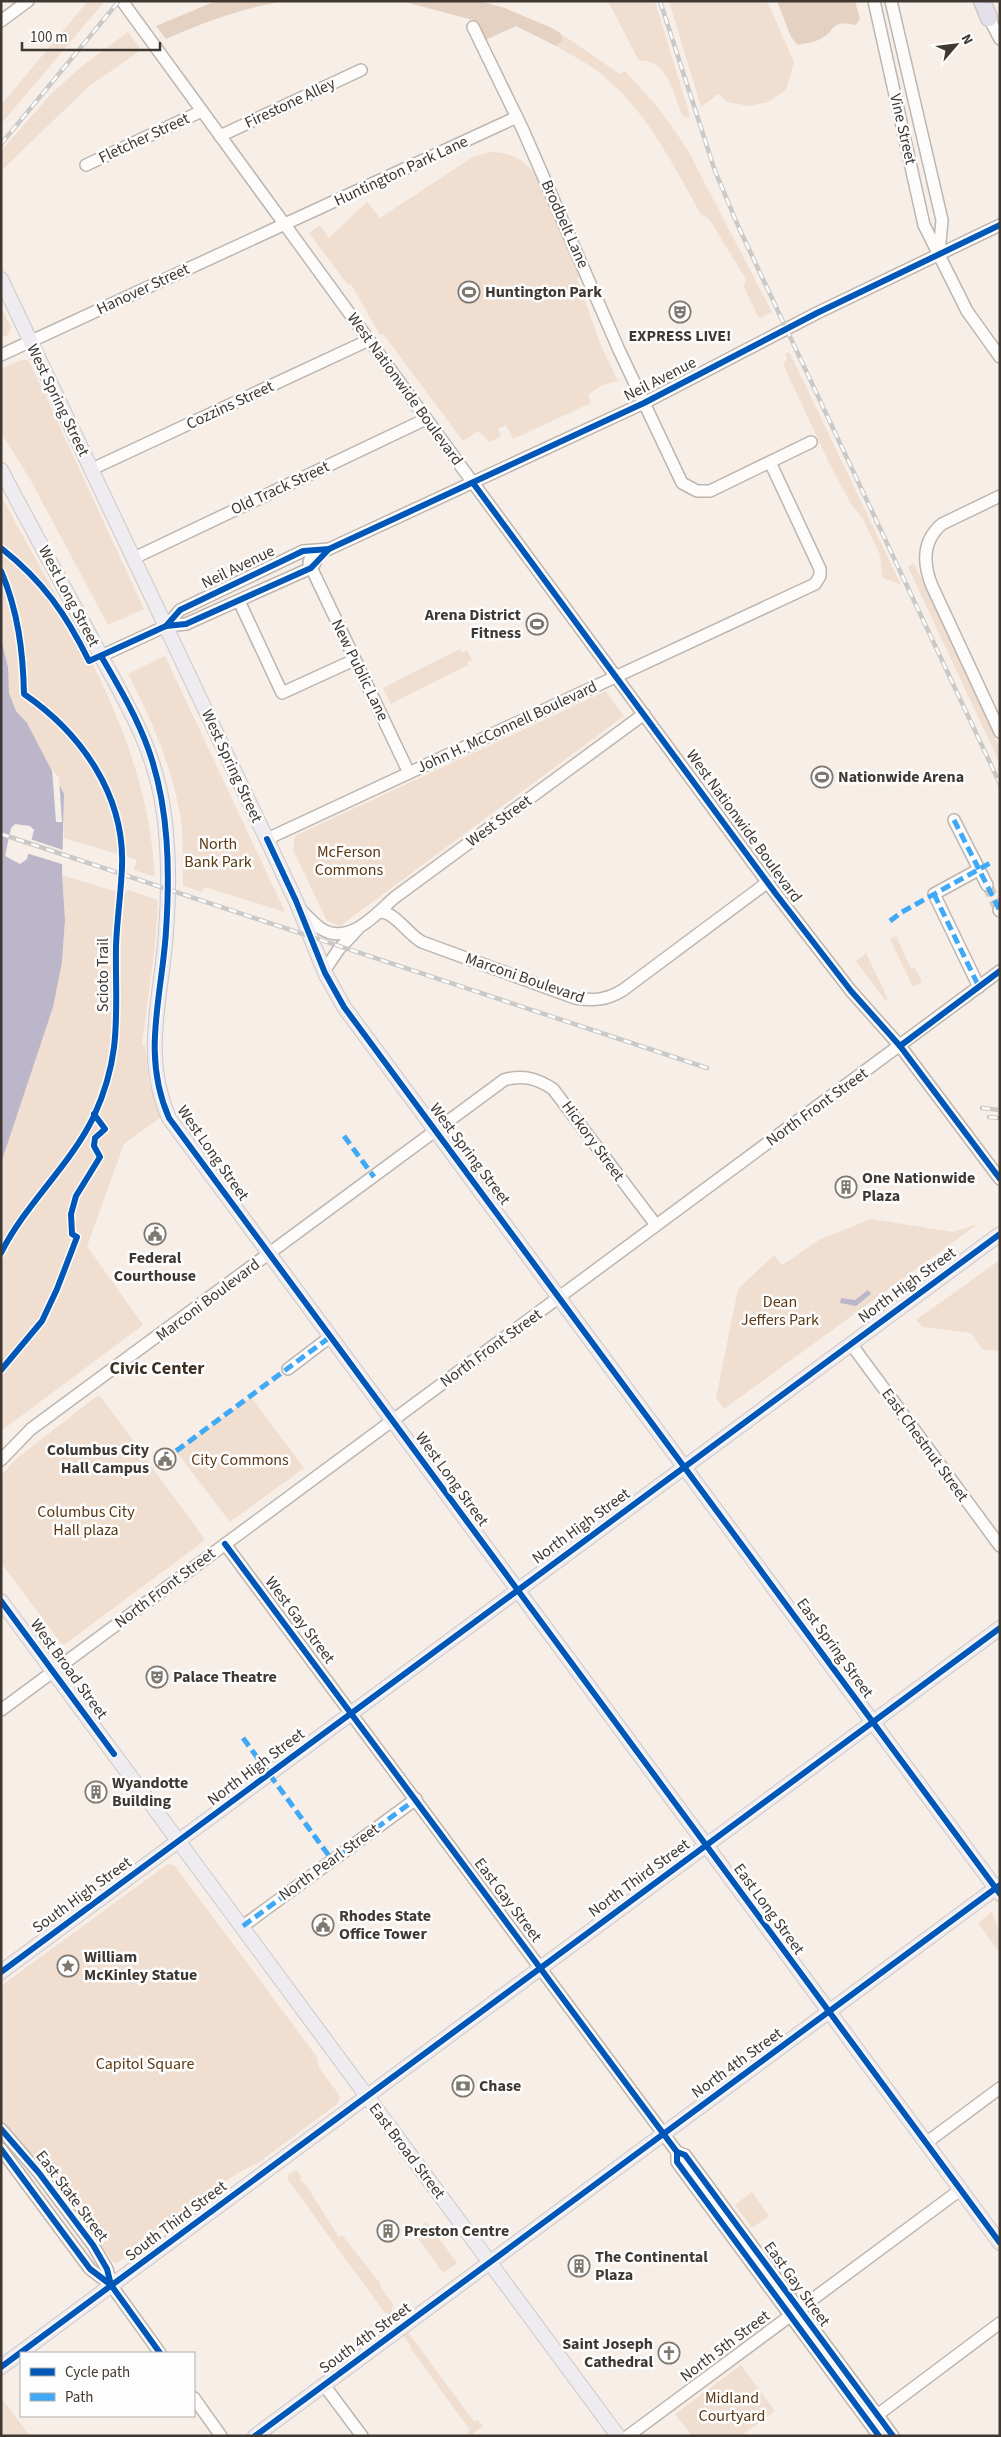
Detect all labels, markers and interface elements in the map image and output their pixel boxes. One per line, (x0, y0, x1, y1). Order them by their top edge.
scale bar (22, 20, 160, 52)
north arrow (931, 20, 981, 70)
text: 100 m (30, 27, 68, 48)
text: N (956, 31, 978, 48)
street label: Firestone Alley (241, 72, 339, 134)
street label: Vine Street (884, 91, 922, 167)
street label: Fletcher Street (95, 107, 193, 169)
street label: Huntington Park Lane (330, 130, 472, 212)
street label: Brodbelt Lane (536, 176, 594, 272)
street label: Hanover Street (93, 258, 194, 320)
sports icon: Huntington Park (457, 280, 481, 304)
place label: Huntington Park (485, 281, 602, 303)
theatre icon: EXPRESS LIVE! (668, 300, 692, 324)
street label: West Nationwide Boulevard (342, 308, 468, 470)
place label: EXPRESS LIVE! (629, 325, 731, 347)
street label: West Spring Street (21, 340, 95, 460)
street label: Neil Avenue (620, 351, 700, 407)
street label: Cozzins Street (183, 375, 278, 435)
street label: Old Track Street (227, 455, 333, 520)
street label: Neil Avenue (198, 540, 278, 594)
street label: West Long Street (33, 541, 105, 651)
place label: Arena District Fitness (424, 604, 521, 644)
sports icon: Arena District Fitness (525, 612, 549, 636)
street label: New Public Lane (326, 615, 394, 725)
street label: John H. McConnell Boulevard (413, 676, 601, 778)
street label: West Spring Street (196, 706, 268, 827)
street label: West Nationwide Boulevard (681, 745, 807, 907)
sports icon: Nationwide Arena (810, 765, 834, 789)
place label: Nationwide Arena (838, 766, 964, 788)
street label: West Street (462, 790, 537, 852)
park label: North Bank Park (184, 833, 252, 873)
park label: McFerson Commons (315, 841, 384, 881)
street label: Scioto Trail (92, 938, 114, 1012)
street label: Marconi Boulevard (462, 947, 588, 1009)
street label: North Front Street (762, 1062, 873, 1151)
street label: Hickory Street (556, 1096, 630, 1186)
street label: West Spring Street (424, 1098, 516, 1210)
street label: West Long Street (172, 1101, 254, 1206)
place label: One Nationwide Plaza (862, 1167, 975, 1207)
building icon: One Nationwide Plaza (834, 1175, 858, 1199)
public building icon: Federal Courthouse (143, 1222, 167, 1246)
street label: North High Street (853, 1242, 961, 1328)
place label: Federal Courthouse (114, 1247, 196, 1287)
street label: Marconi Boulevard (151, 1254, 265, 1346)
park label: Dean Jeffers Park (741, 1291, 819, 1331)
street label: North Front Street (436, 1303, 547, 1392)
district label: Civic Center (110, 1356, 205, 1381)
street label: East Chestnut Street (876, 1384, 974, 1507)
street label: West Long Street (410, 1427, 494, 1531)
place label: Columbus City Hall Campus (47, 1439, 150, 1479)
public building icon: Columbus City Hall Campus (153, 1447, 177, 1471)
park label: City Commons (191, 1449, 289, 1471)
street label: North High Street (527, 1483, 635, 1569)
park label: Columbus City Hall plaza (37, 1501, 135, 1541)
street label: North Front Street (110, 1542, 220, 1633)
street label: West Gay Street (260, 1572, 340, 1669)
street label: East Spring Street (791, 1594, 879, 1703)
street label: West Broad Street (25, 1614, 113, 1724)
theatre icon: Palace Theatre (145, 1665, 169, 1689)
place label: Palace Theatre (173, 1666, 277, 1688)
street label: North High Street (203, 1723, 310, 1811)
place label: Wyandotte Building (112, 1772, 188, 1812)
building icon: Wyandotte Building (84, 1780, 108, 1804)
street label: North Pearl Street (274, 1818, 384, 1906)
street label: North Third Street (584, 1833, 695, 1922)
street label: South High Street (28, 1851, 137, 1938)
street label: East Gay Street (469, 1853, 547, 1947)
street label: East Long Street (728, 1859, 810, 1960)
place label: Rhodes State Office Tower (339, 1905, 431, 1945)
public building icon: Rhodes State Office Tower (311, 1913, 335, 1937)
place label: William McKinley Statue (84, 1946, 197, 1986)
place icon: William McKinley Statue (56, 1954, 80, 1978)
street label: North 4th Street (687, 2022, 787, 2103)
park label: Capitol Square (96, 2053, 194, 2075)
bank icon: Chase (451, 2074, 475, 2098)
place label: Chase (479, 2075, 521, 2097)
street label: East Broad Street (364, 2098, 451, 2204)
street label: East State Street (30, 2146, 114, 2247)
street label: South Third Street (121, 2175, 232, 2267)
building icon: Preston Centre (376, 2219, 400, 2243)
place label: Preston Centre (404, 2220, 509, 2242)
street label: East Gay Street (759, 2237, 836, 2331)
place label: The Continental Plaza (595, 2246, 708, 2286)
building icon: The Continental Plaza (567, 2254, 591, 2278)
street label: South 4th Street (315, 2297, 416, 2379)
street label: North 5th Street (676, 2305, 775, 2387)
place label: Saint Joseph Cathedral (562, 2333, 653, 2373)
church icon: Saint Joseph Cathedral (657, 2341, 681, 2365)
legend (20, 2352, 195, 2417)
text: Cycle path (65, 2362, 130, 2383)
text: Path (65, 2387, 93, 2408)
park label: Midland Courtyard (699, 2387, 765, 2427)

